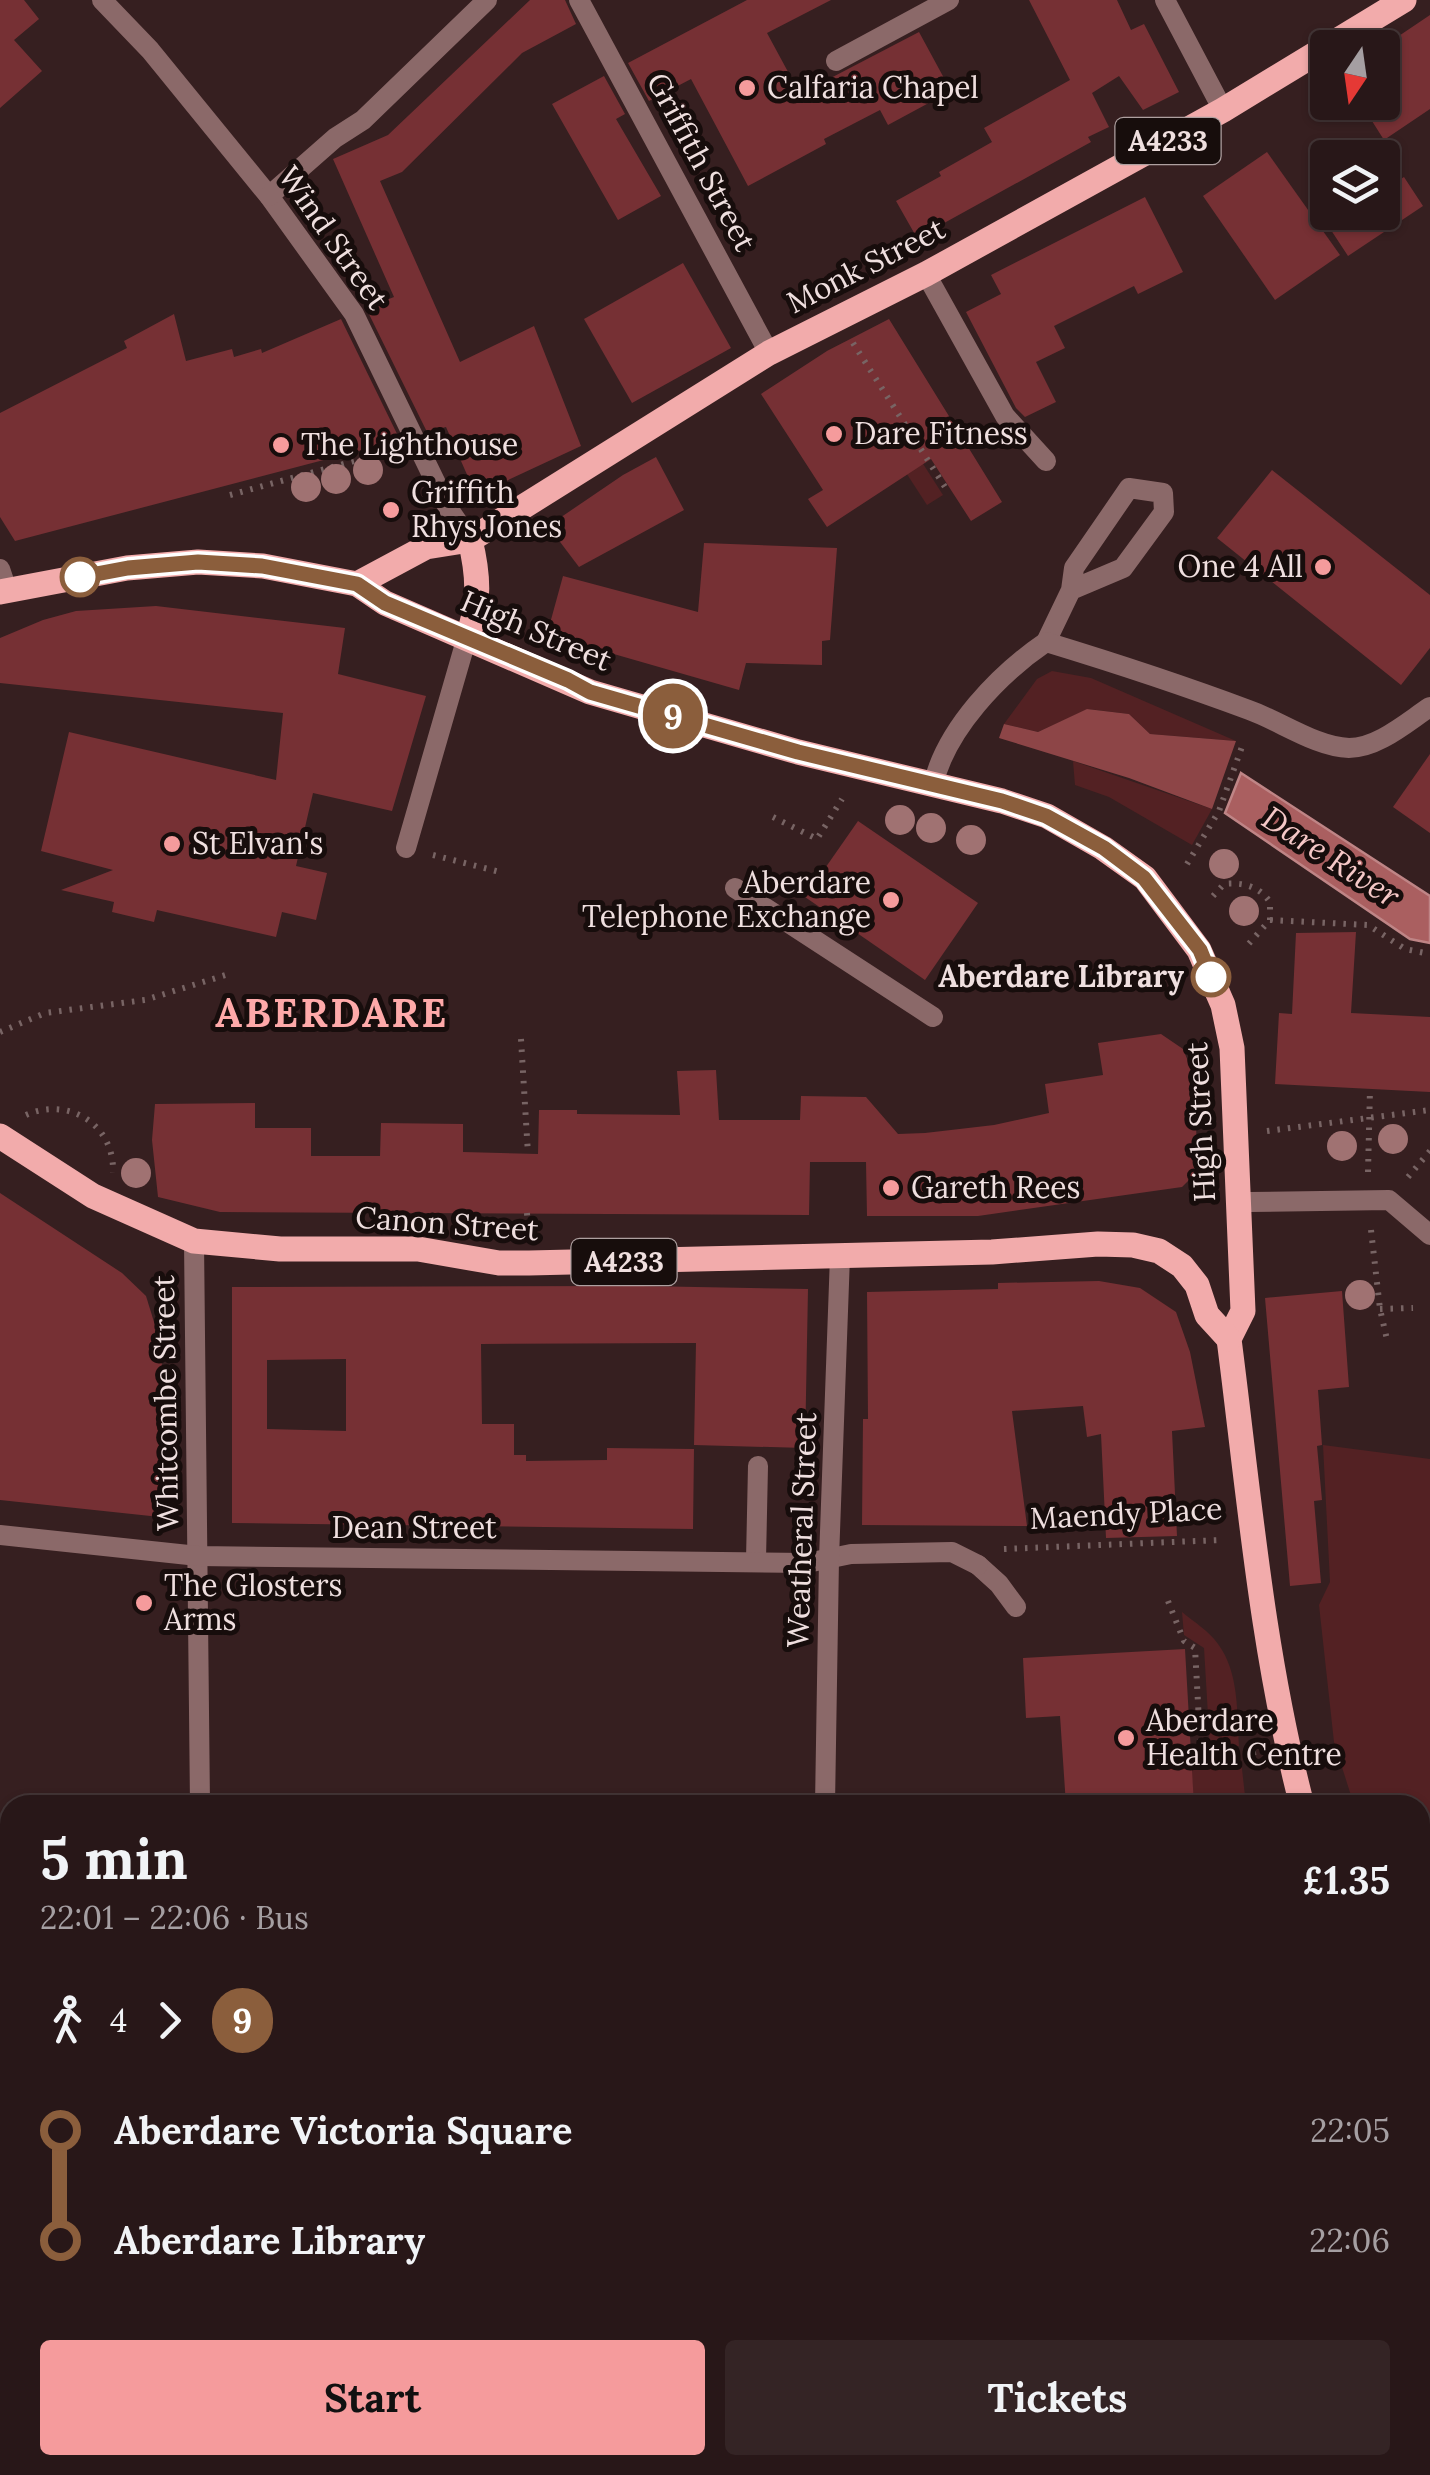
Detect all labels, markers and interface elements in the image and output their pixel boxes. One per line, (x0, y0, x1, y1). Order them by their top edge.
north arrow (1310, 30, 1400, 120)
map controls (1310, 30, 1400, 230)
street label: Griffith Street (639, 66, 765, 257)
place label: Calfaria Chapel (767, 68, 979, 106)
marker: Calfaria Chapel (736, 77, 758, 99)
road number: A4233 (1116, 118, 1220, 164)
button: layers (1310, 140, 1400, 230)
street label: Wind Street (270, 158, 397, 317)
street label: Monk Street (780, 209, 951, 321)
place label: Dare Fitness (854, 414, 1028, 452)
marker: Dare Fitness (823, 423, 845, 445)
place label: The Lighthouse (301, 425, 518, 464)
marker: The Lighthouse (270, 434, 292, 456)
place label: Griffith Rhys Jones (411, 473, 562, 546)
marker: Griffith Rhys Jones (380, 499, 402, 521)
place label: One 4 All (1178, 547, 1303, 585)
marker: One 4 All (1312, 556, 1334, 578)
unlabelled marker (61, 558, 99, 596)
street label: High Street (455, 581, 618, 680)
line badge: 9 (640, 684, 706, 748)
text: 9 (663, 694, 683, 739)
water label: Dare River (1255, 797, 1408, 917)
place label: St Elvan's (192, 824, 323, 862)
marker: St Elvan's (161, 833, 183, 855)
place label: Aberdare Telephone Exchange (582, 863, 871, 936)
marker: Aberdare Telephone Exchange (880, 889, 902, 911)
place label: Aberdare Library (938, 957, 1184, 996)
marker: Aberdare Library (1192, 958, 1230, 996)
district label: ABERDARE (215, 987, 449, 1038)
street label: High Street (1177, 1041, 1224, 1203)
place label: Gareth Rees (911, 1168, 1081, 1206)
marker: Gareth Rees (880, 1177, 902, 1199)
street label: Canon Street (354, 1198, 540, 1248)
road number: A4233 (572, 1239, 676, 1285)
street label: Whitcombe Street (144, 1274, 186, 1531)
street label: Weatheral Street (778, 1411, 824, 1648)
street label: Maendy Place (1029, 1489, 1223, 1538)
street label: Dean Street (331, 1508, 497, 1546)
place label: The Glosters Arms (163, 1566, 343, 1638)
marker: The Glosters Arms (133, 1592, 155, 1614)
place label: Aberdare Health Centre (1145, 1701, 1342, 1773)
marker: Aberdare Health Centre (1115, 1727, 1137, 1749)
text: 5 min (40, 1824, 188, 1894)
text: £1.35 (1302, 1856, 1390, 1904)
text: 22:01 – 22:06 · Bus (40, 1897, 309, 1938)
icon: walk (40, 1993, 95, 2048)
icon: forward (142, 1993, 197, 2048)
text: 9 (232, 1998, 253, 2043)
text: 4 (110, 2000, 127, 2041)
text: Aberdare Victoria Square (114, 2106, 573, 2154)
text: 22:05 (1310, 2110, 1390, 2151)
text: Aberdare Library (114, 2216, 425, 2264)
text: 22:06 (1309, 2220, 1390, 2261)
button: Start (40, 2340, 705, 2455)
button: Tickets (725, 2340, 1390, 2455)

